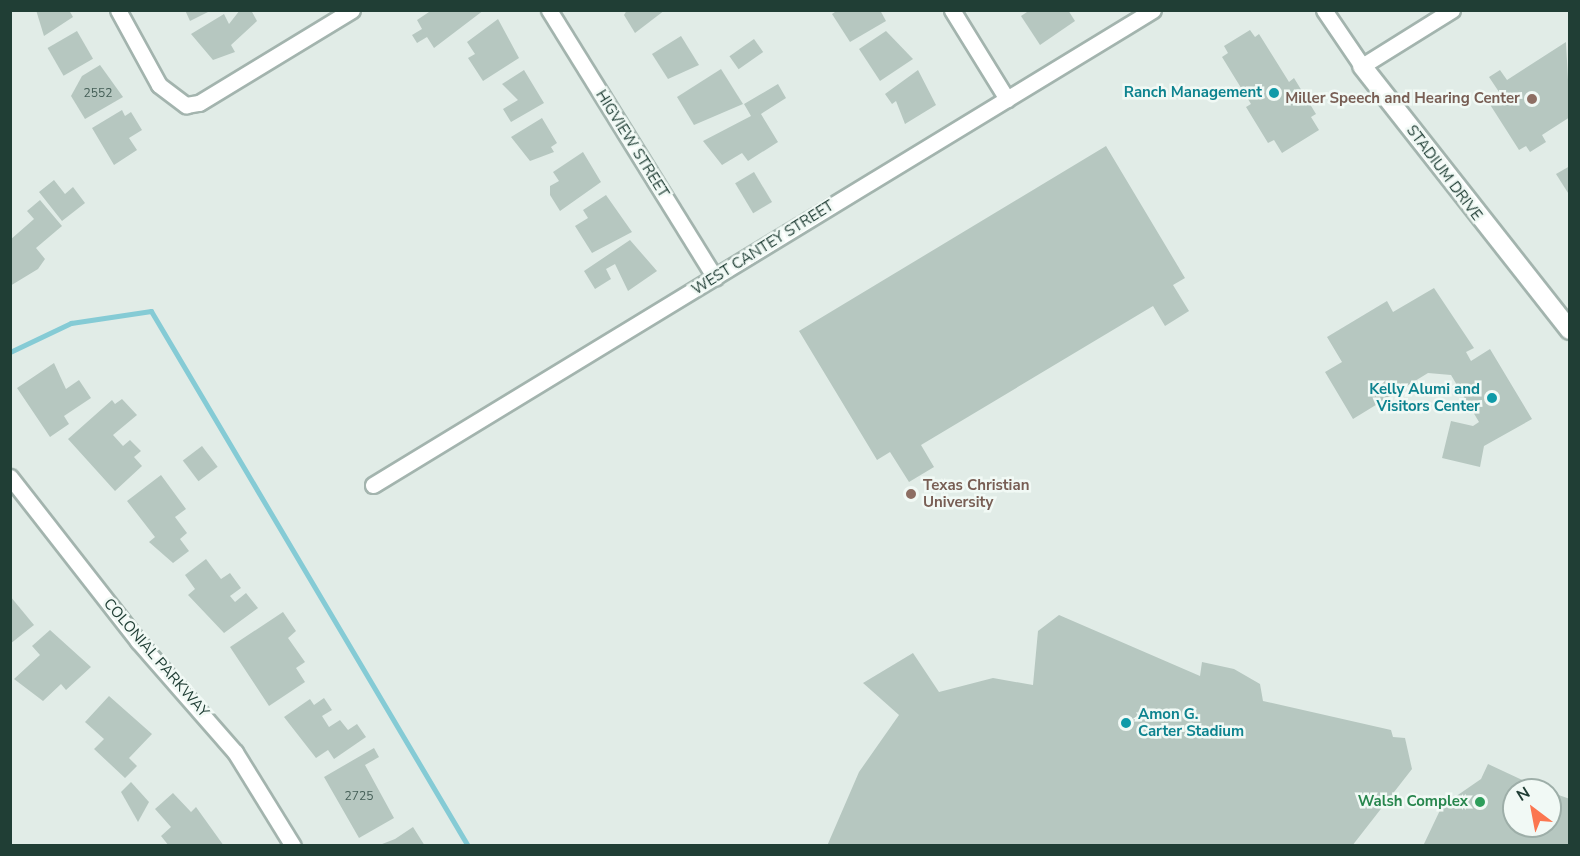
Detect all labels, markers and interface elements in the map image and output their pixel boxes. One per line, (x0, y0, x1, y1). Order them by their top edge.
place label: Ranch Management (1124, 84, 1262, 102)
marker: Ranch Management (1267, 86, 1281, 100)
house number: 2552 (84, 87, 112, 101)
street label: HIGVIEW STREET (592, 87, 672, 201)
place label: Miller Speech and Hearing Center (1285, 90, 1520, 108)
marker: Miller Speech and Hearing Center (1525, 92, 1539, 106)
street label: STADIUM DRIVE (1402, 122, 1486, 224)
street label: WEST CANTEY STREET (689, 197, 837, 299)
place label: Kelly Alumi and Visitors Center (1369, 380, 1480, 415)
marker: Kelly Alumi and Visitors Center (1485, 391, 1499, 405)
place label: Texas Christian University (923, 476, 1029, 511)
marker: Texas Christian University (904, 487, 918, 501)
street label: COLONIAL PARKWAY (100, 595, 212, 721)
place label: Amon G. Carter Stadium (1138, 705, 1244, 740)
marker: Amon G. Carter Stadium (1119, 716, 1133, 730)
north arrow (1502, 778, 1562, 838)
text: N (1513, 782, 1534, 807)
house number: 2725 (345, 790, 373, 804)
place label: Walsh Complex (1358, 793, 1468, 811)
marker: Walsh Complex (1473, 795, 1487, 809)

